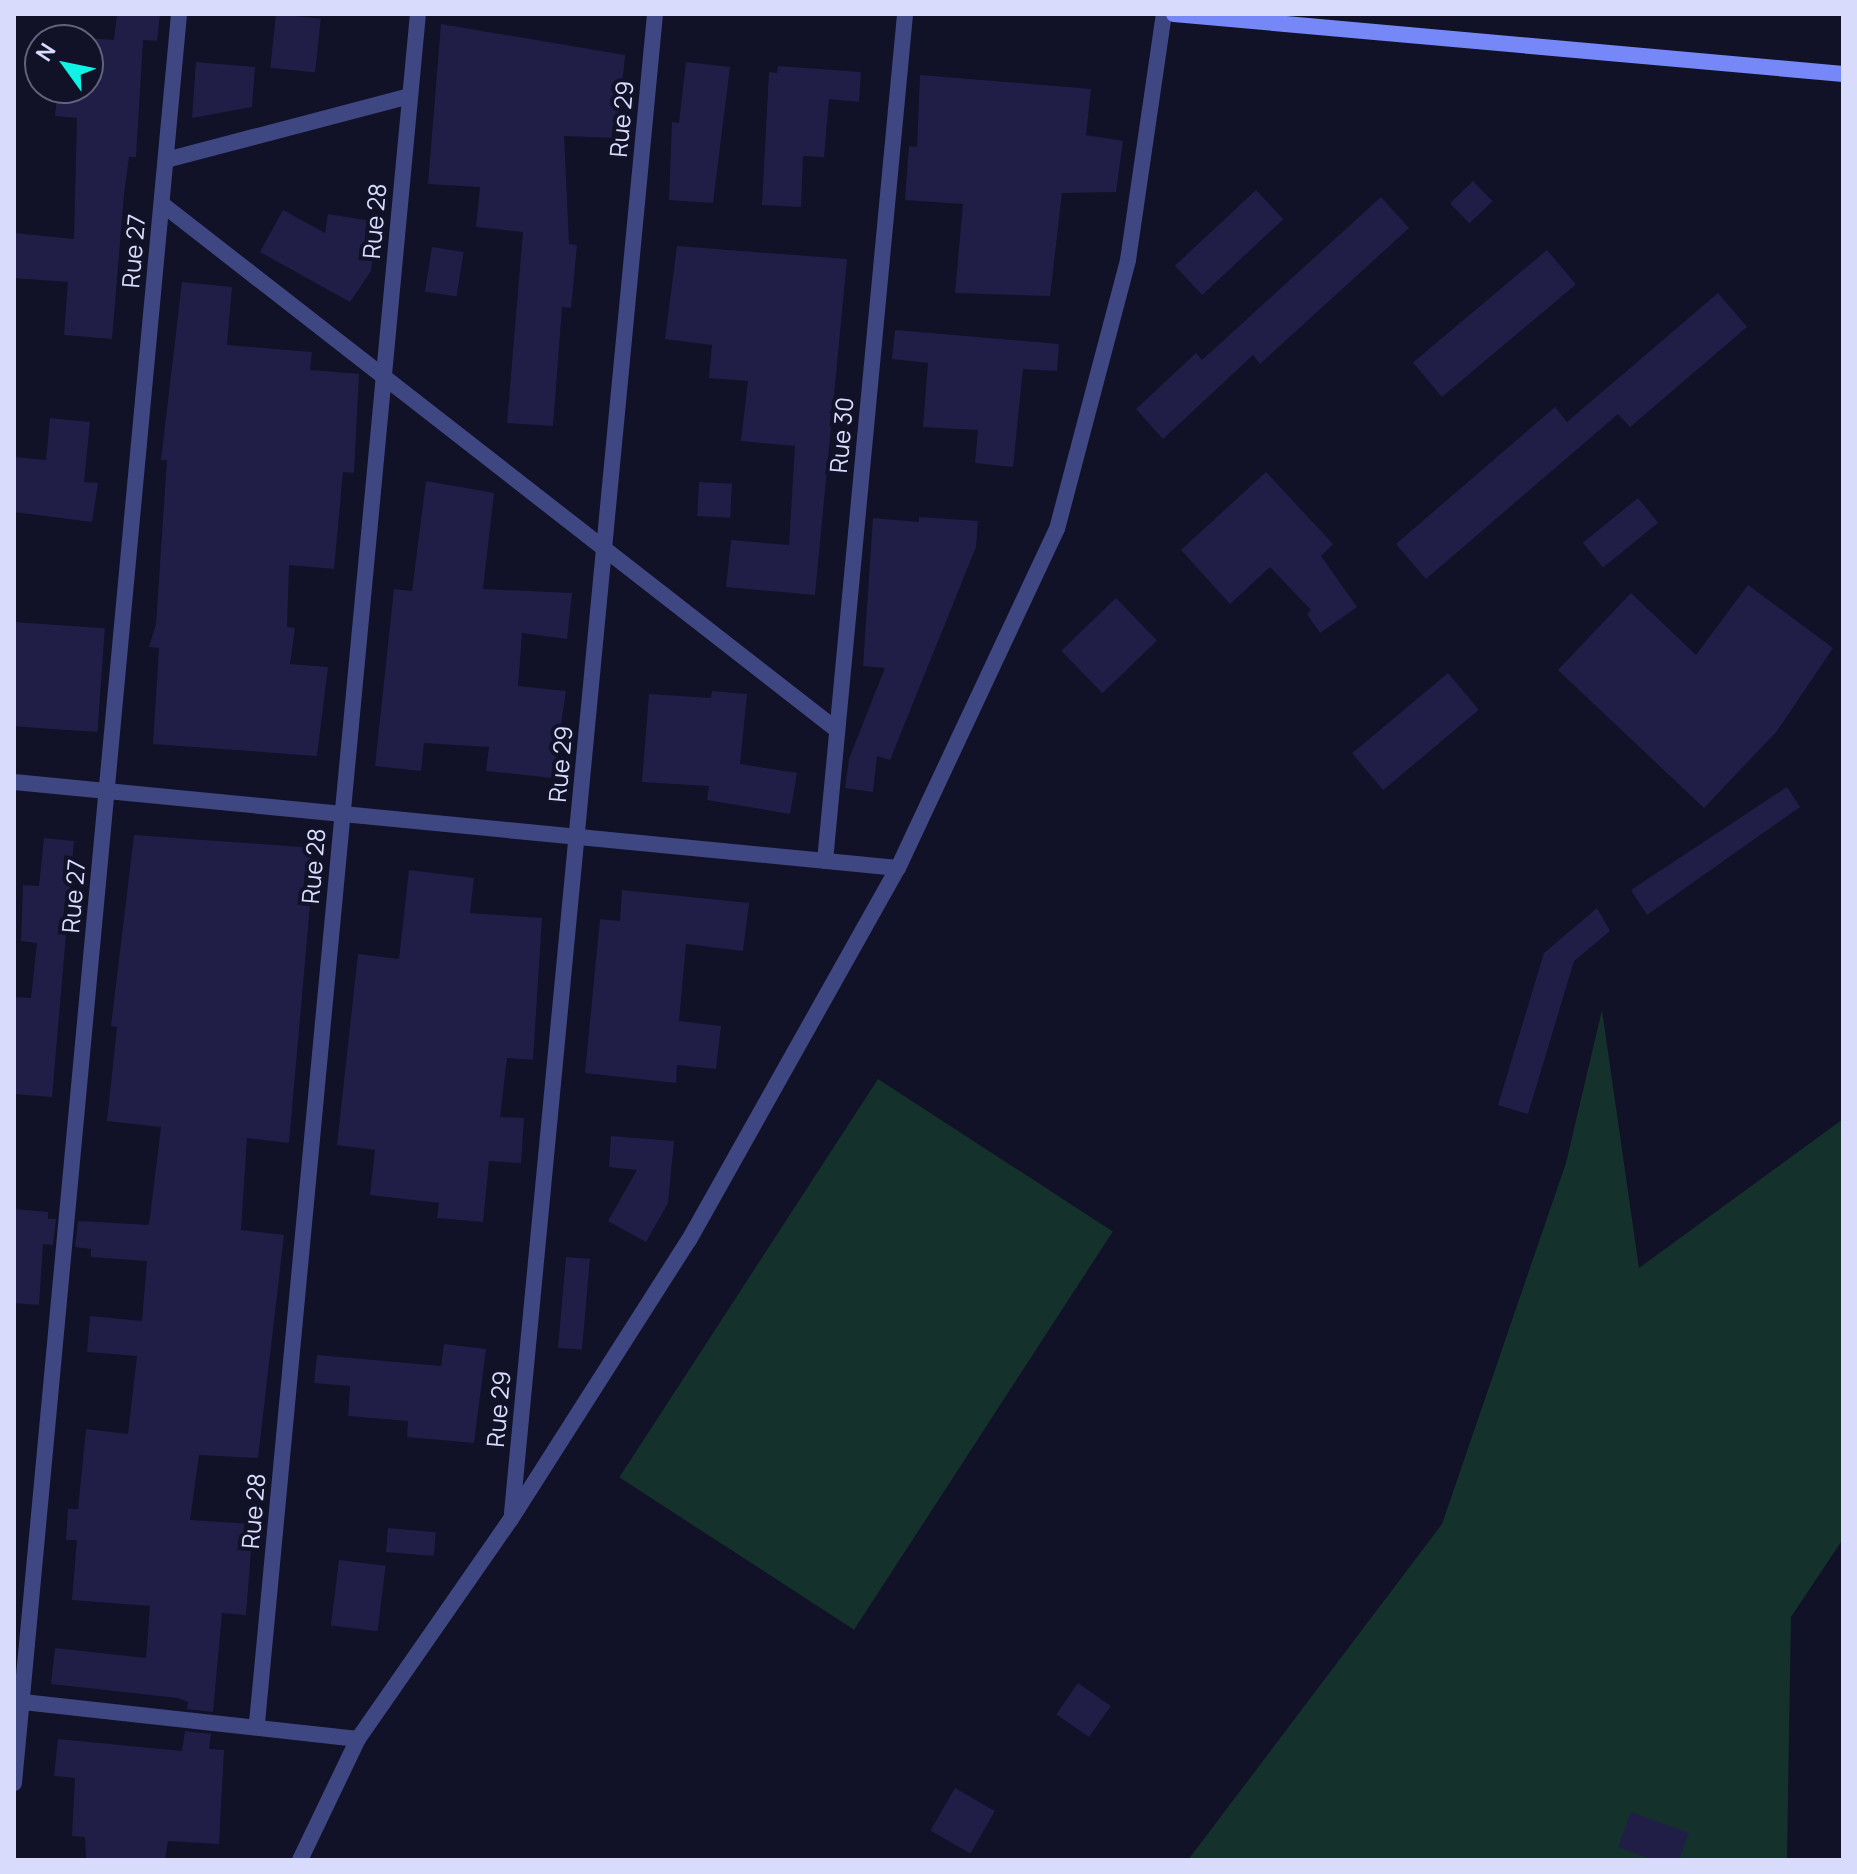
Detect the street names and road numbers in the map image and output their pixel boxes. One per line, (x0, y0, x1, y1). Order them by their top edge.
street label: Rue 29 (603, 79, 639, 159)
street label: Rue 28 (356, 182, 392, 260)
street label: Rue 27 (115, 213, 151, 289)
street label: Rue 30 (823, 396, 859, 474)
street label: Rue 29 (542, 724, 578, 804)
street label: Rue 28 (295, 827, 331, 905)
street label: Rue 27 (55, 858, 91, 934)
street label: Rue 29 (480, 1369, 516, 1449)
street label: Rue 28 (235, 1472, 271, 1550)

